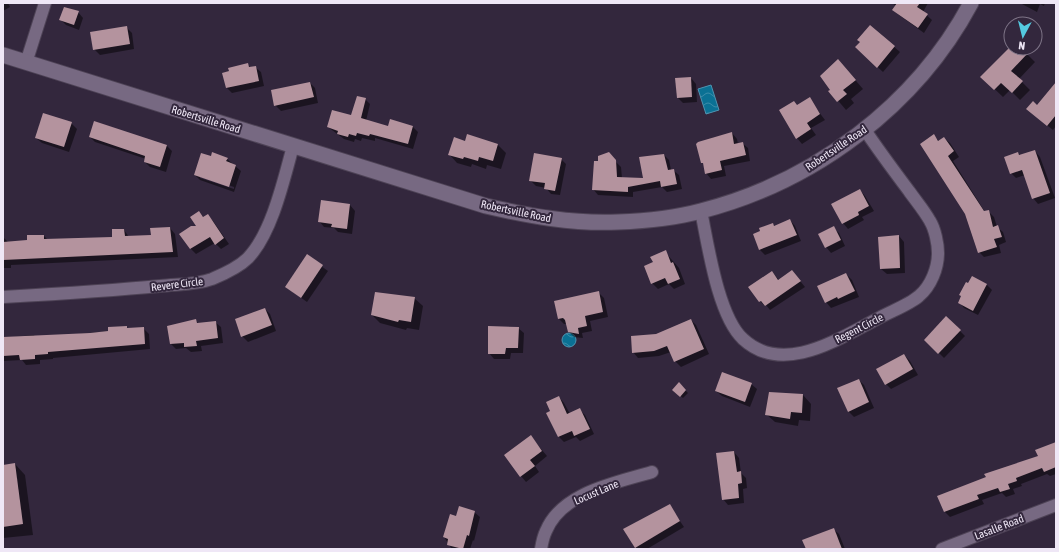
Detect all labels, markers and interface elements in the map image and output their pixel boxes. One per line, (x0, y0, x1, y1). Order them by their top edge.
north arrow (1003, 16, 1043, 56)
text: N (1018, 40, 1026, 52)
street label: Robertsville Road (170, 103, 242, 135)
street label: Robertsville Road (803, 123, 869, 173)
street label: Robertsville Road (480, 198, 552, 224)
street label: Revere Circle (150, 275, 204, 293)
street label: Regent Circle (833, 311, 885, 345)
street label: Locust Lane (572, 477, 620, 507)
street label: Lasalle Road (973, 512, 1025, 542)

